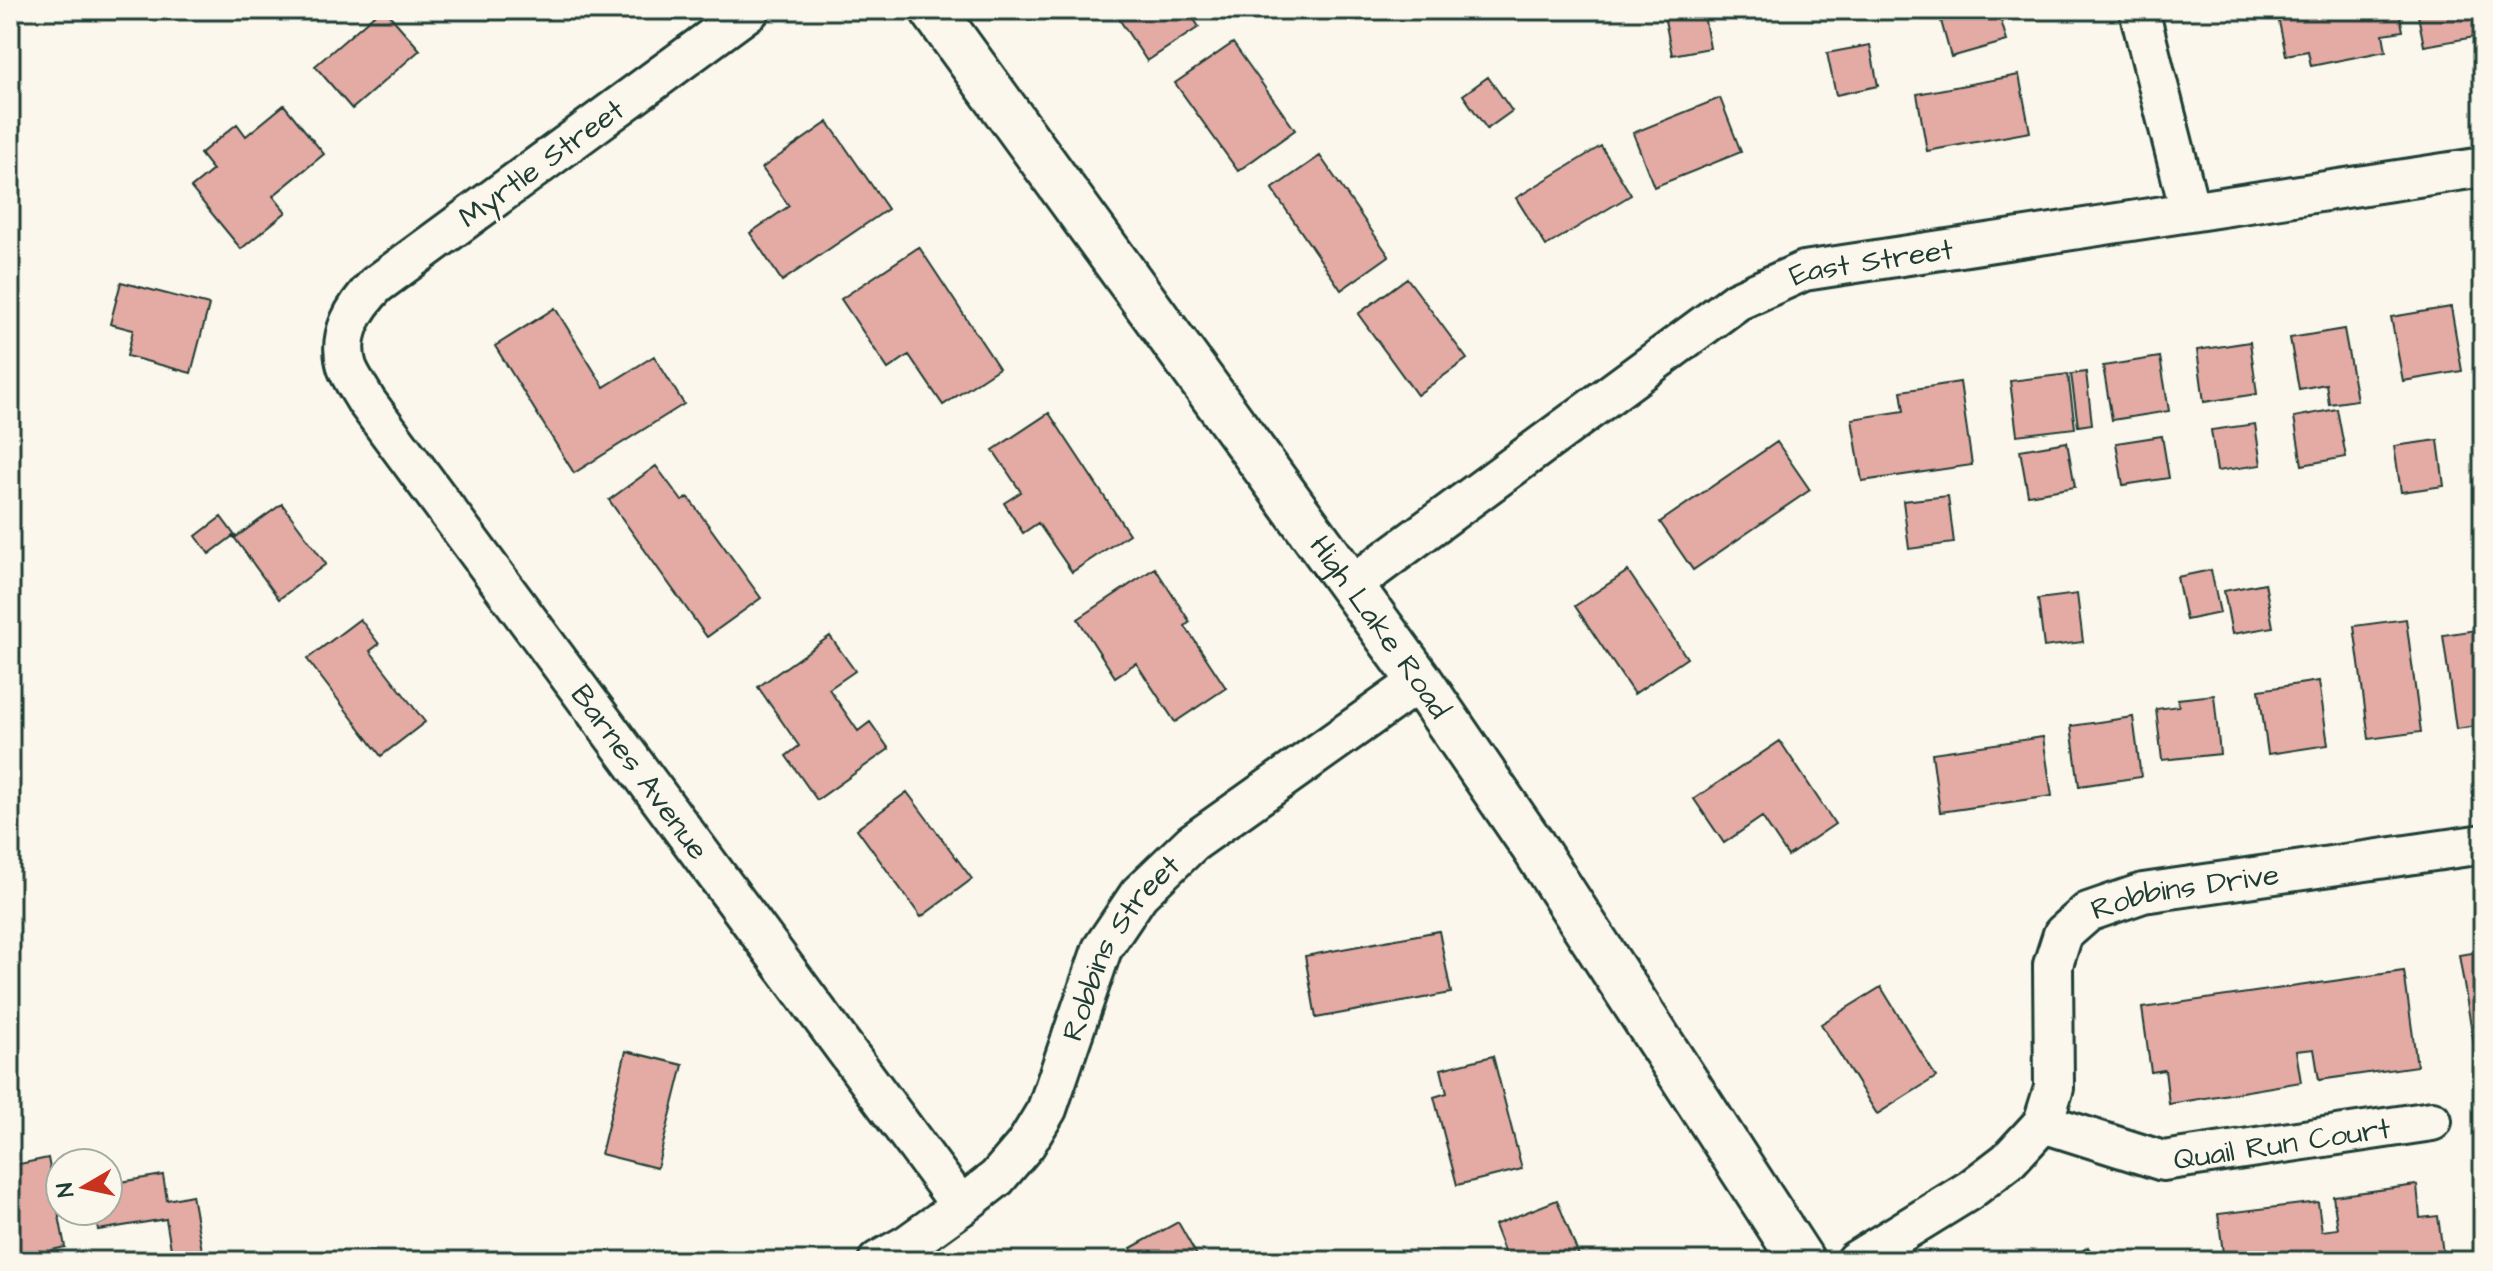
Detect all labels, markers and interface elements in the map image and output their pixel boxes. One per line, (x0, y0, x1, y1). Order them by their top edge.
street label: Myrtle Street (450, 89, 634, 239)
street label: East Street (1783, 228, 1956, 297)
street label: High Lake Road (1299, 527, 1460, 727)
street label: Barnes Avenue (560, 676, 718, 869)
street label: Robbins Street (1052, 845, 1190, 1047)
street label: Robbins Drive (2086, 854, 2282, 931)
street label: Quail Run Court (2171, 1107, 2393, 1181)
north arrow (44, 1147, 124, 1227)
text: N (49, 1180, 82, 1199)

